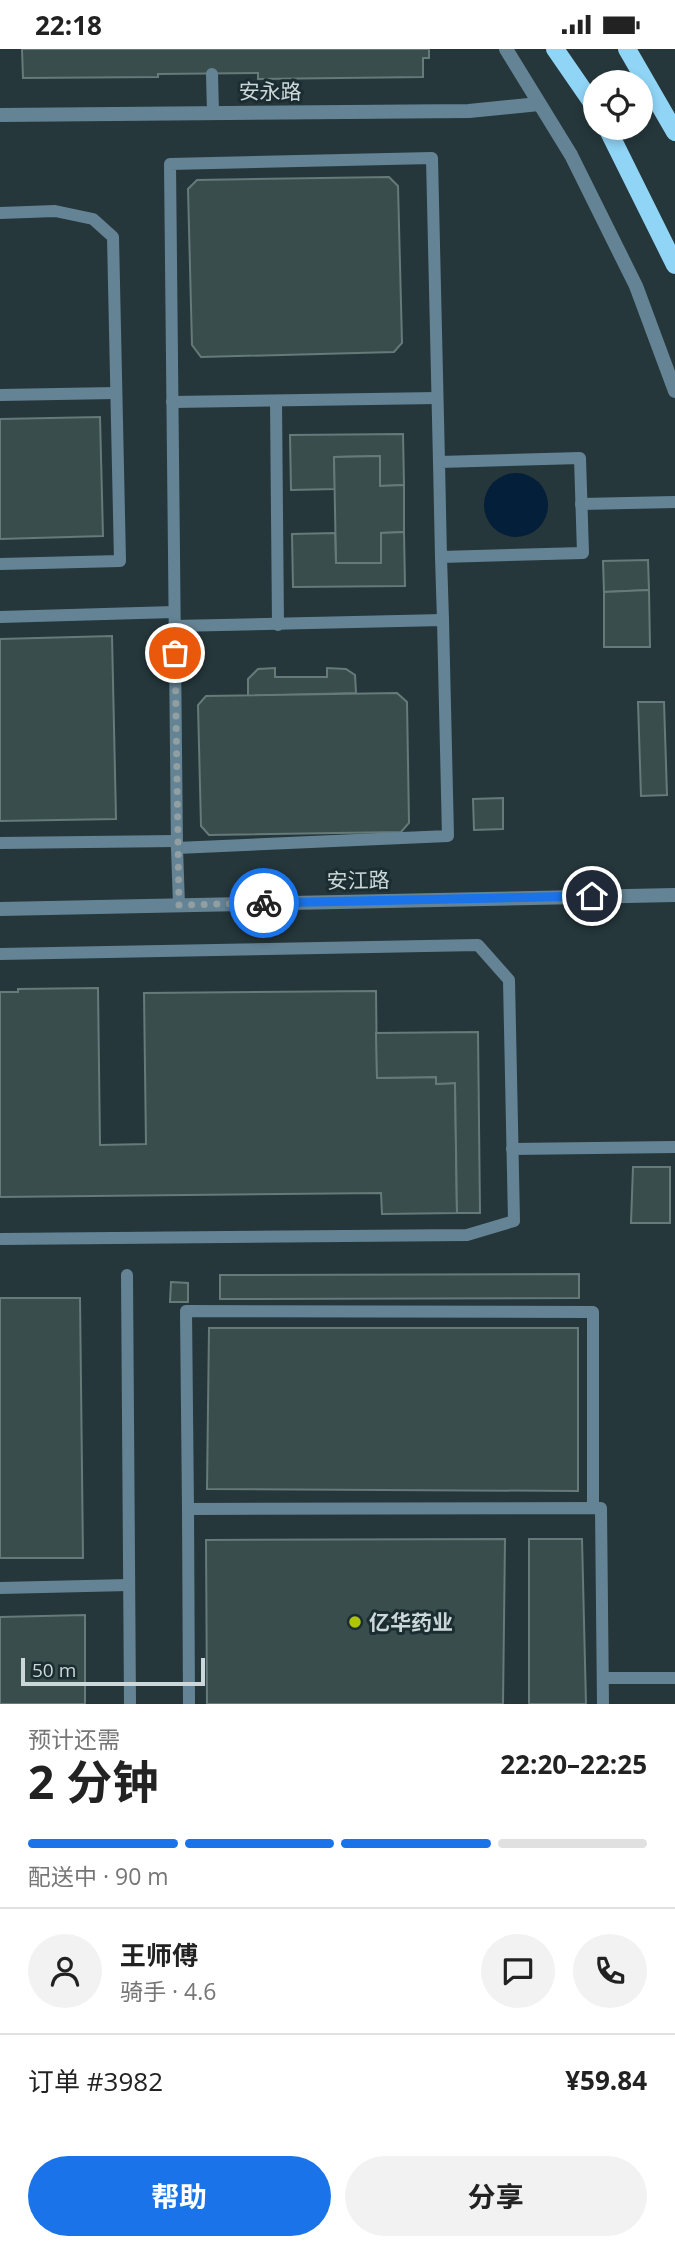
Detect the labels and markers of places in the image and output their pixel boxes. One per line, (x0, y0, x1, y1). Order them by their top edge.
pin (145, 623, 205, 683)
pin (562, 866, 622, 926)
place label: 亿华药业 (369, 1608, 453, 1636)
marker: 亿华药业 (347, 1614, 363, 1630)

